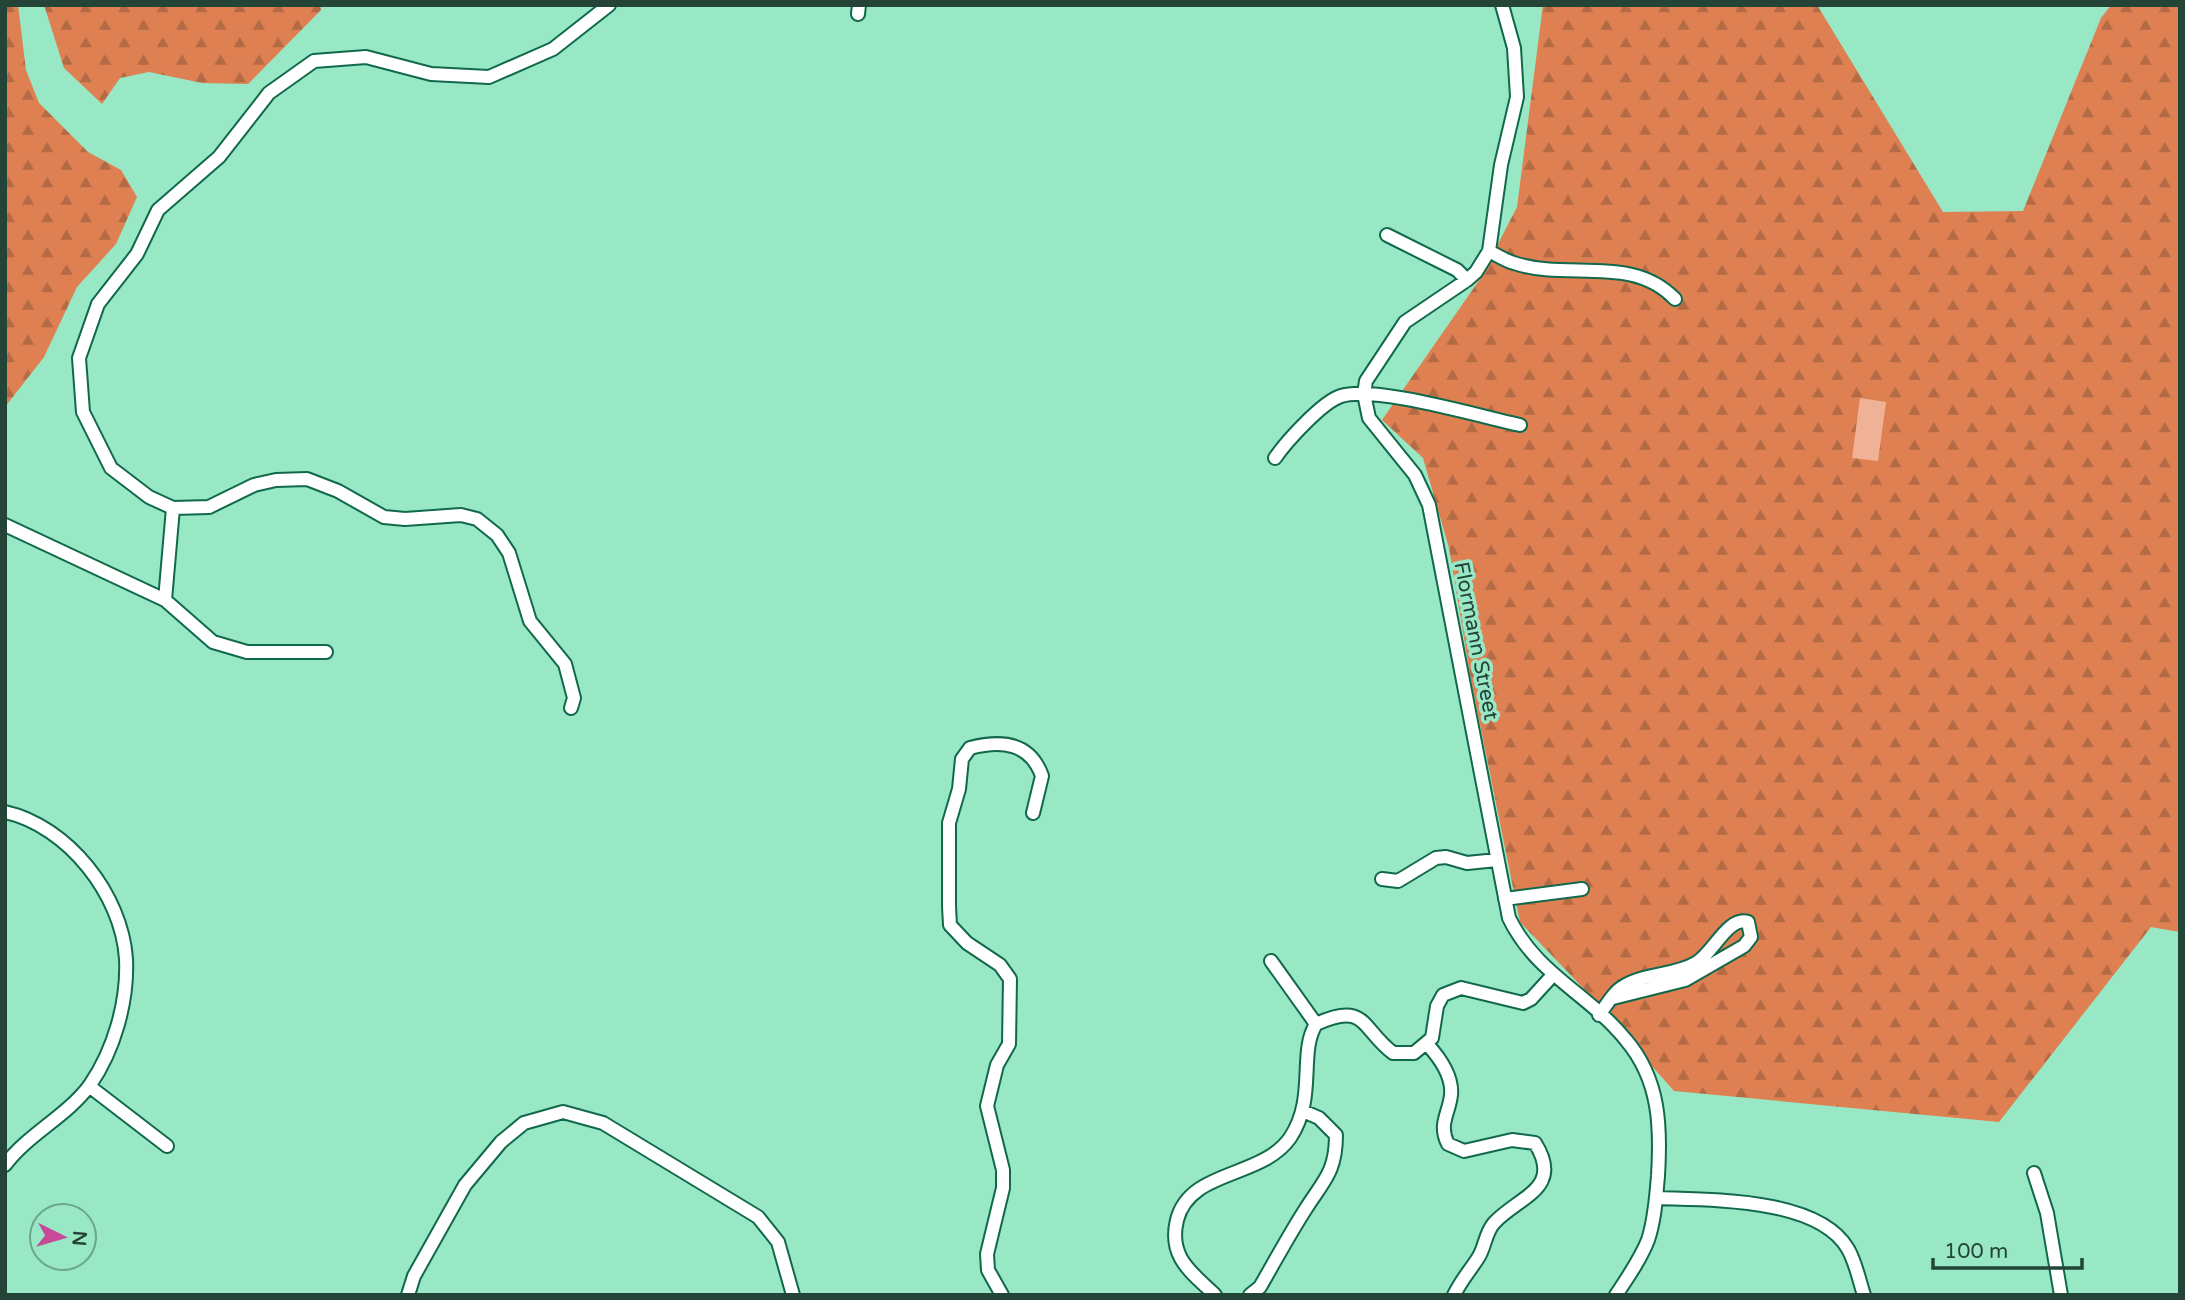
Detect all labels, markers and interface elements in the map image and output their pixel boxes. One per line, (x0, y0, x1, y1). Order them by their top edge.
street label: Flormann Street (1448, 560, 1504, 722)
north arrow (28, 1202, 98, 1272)
scale bar (1933, 1226, 2082, 1270)
text: N (67, 1230, 91, 1247)
text: 100 m (1944, 1239, 2008, 1264)

